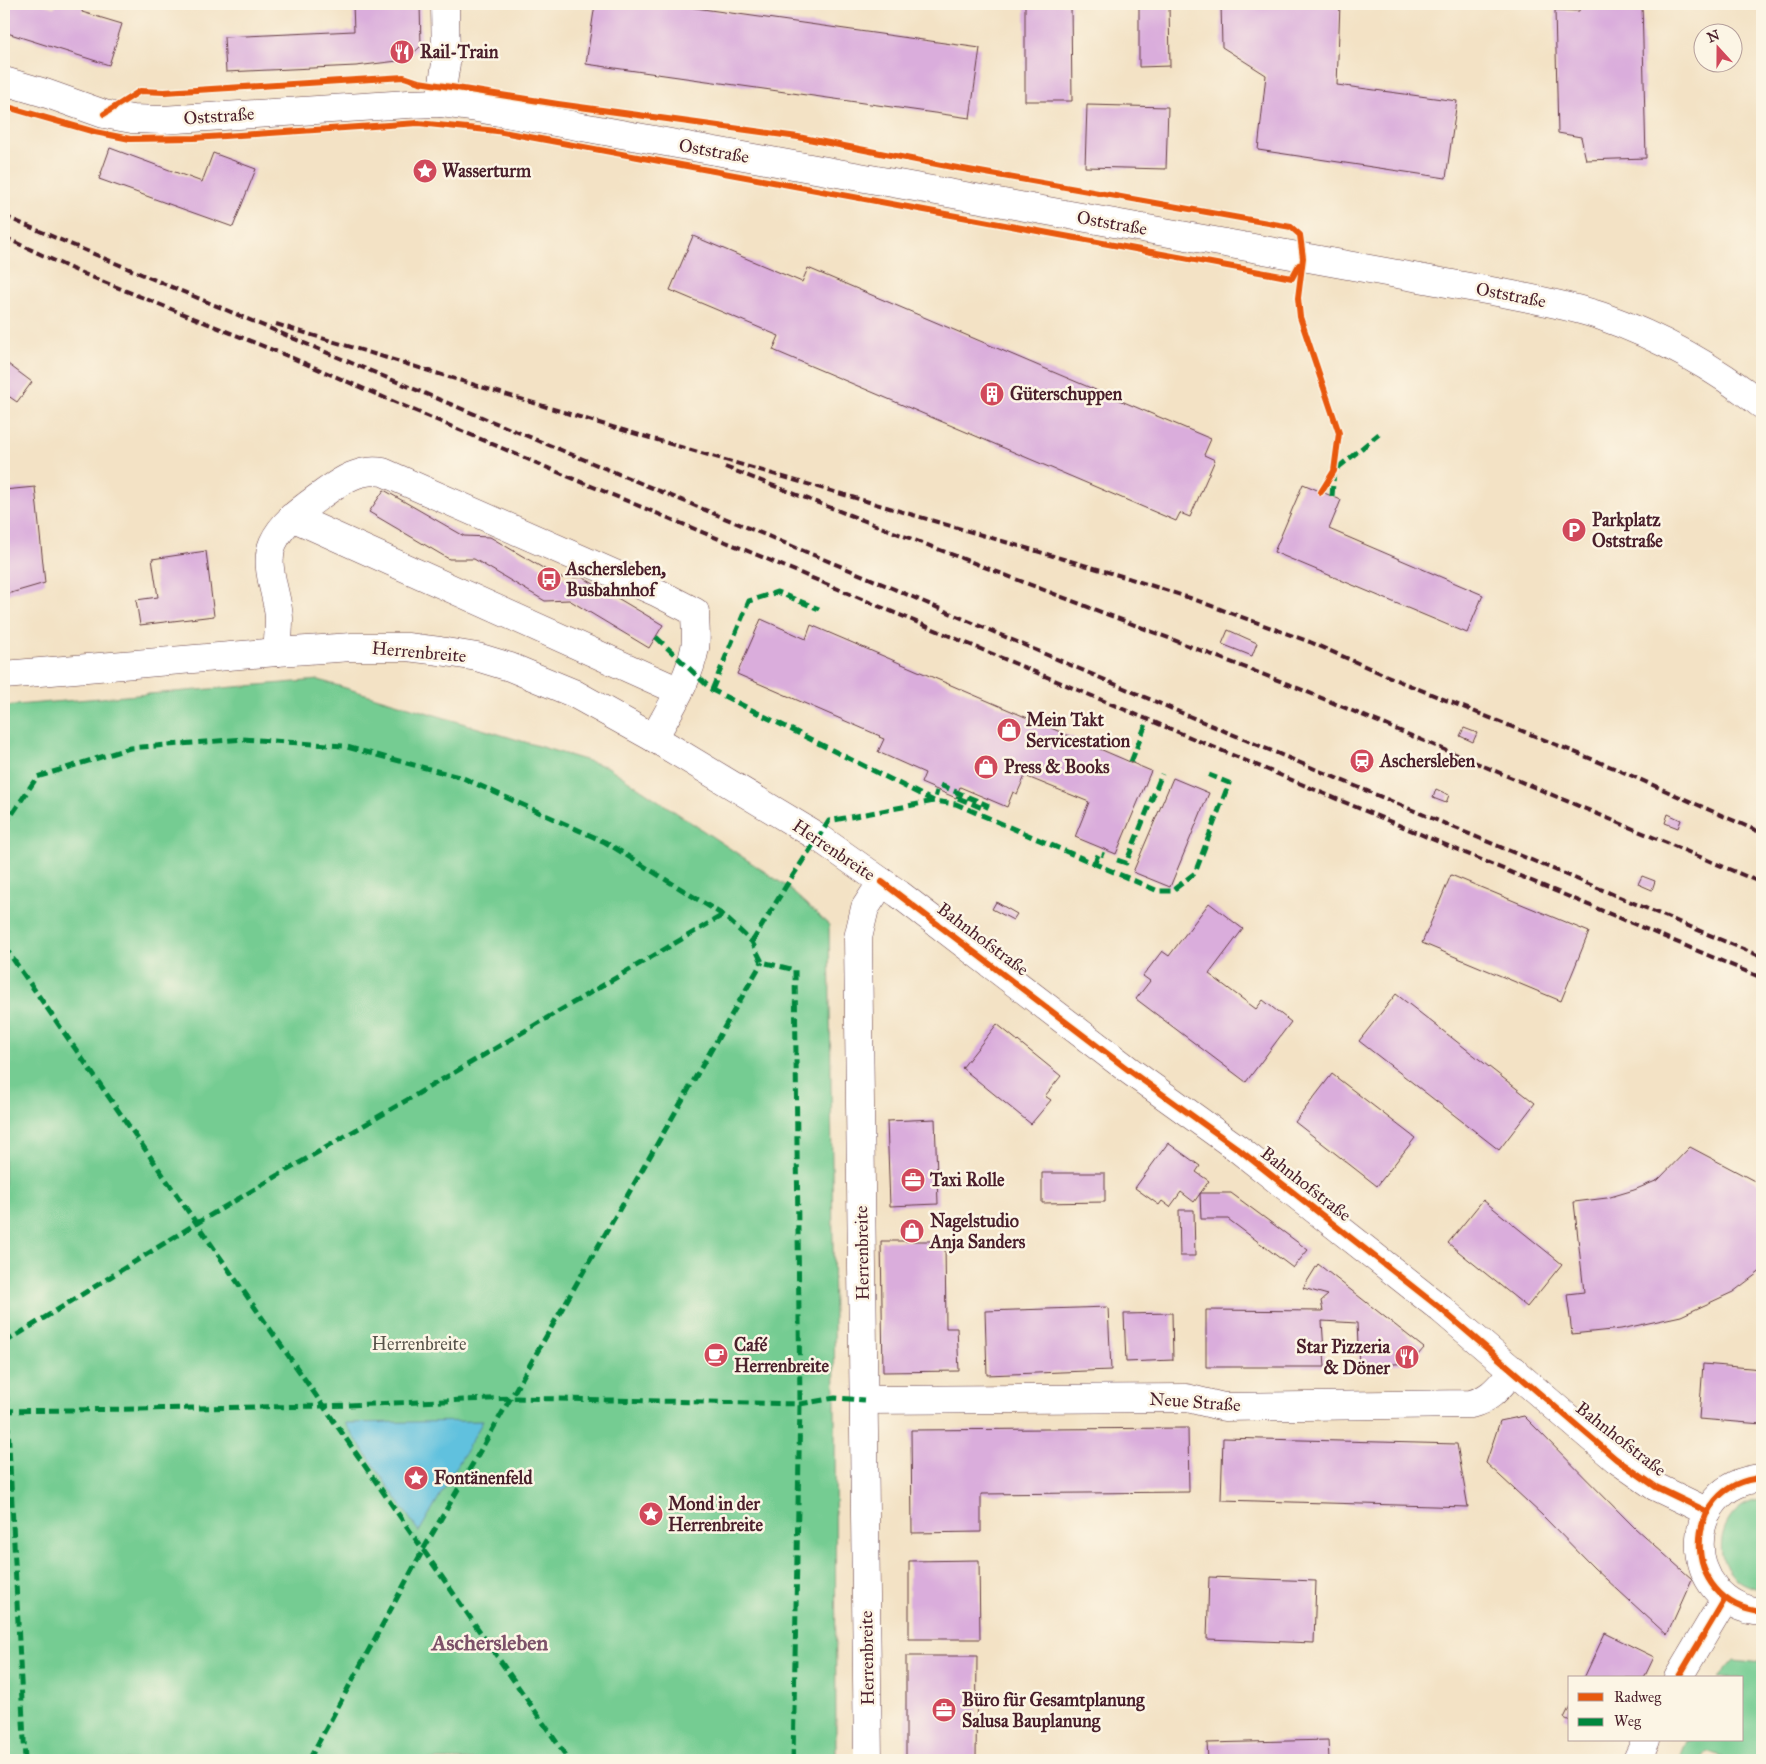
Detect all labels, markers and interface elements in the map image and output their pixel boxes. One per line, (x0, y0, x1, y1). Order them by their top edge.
north arrow (1694, 22, 1744, 72)
text: N (1705, 26, 1722, 46)
restaurant icon: Rail-Train (389, 39, 415, 65)
place label: Rail-Train (420, 41, 499, 63)
street label: Oststraße (183, 103, 255, 129)
street label: Oststraße (677, 134, 751, 168)
place icon: Wasserturm (412, 158, 438, 184)
place label: Wasserturm (442, 160, 532, 182)
street label: Oststraße (1075, 206, 1149, 240)
street label: Oststraße (1474, 277, 1548, 313)
building icon: Güterschuppen (979, 381, 1005, 407)
place label: Güterschuppen (1010, 383, 1123, 406)
place label: Parkplatz Oststraße (1592, 509, 1663, 552)
parking icon: Parkplatz Oststraße (1561, 517, 1587, 543)
place label: Aschersleben, Busbahnhof (565, 558, 666, 601)
bus stop icon: Aschersleben, Busbahnhof (536, 566, 562, 592)
street label: Herrenbreite (371, 637, 467, 667)
place label: Mein Takt Servicestation (1026, 709, 1130, 752)
shop icon: Mein Takt Servicestation (996, 717, 1022, 743)
station icon: Aschersleben (1349, 748, 1375, 774)
place label: Aschersleben (1379, 750, 1476, 772)
shop icon: Press & Books (973, 754, 999, 780)
place label: Press & Books (1004, 756, 1110, 778)
street label: Herrenbreite (788, 814, 880, 886)
street label: Bahnhofstraße (933, 898, 1033, 980)
street label: Bahnhofstraße (1256, 1142, 1356, 1226)
office icon: Taxi Rolle (900, 1167, 926, 1193)
place label: Taxi Rolle (929, 1169, 1005, 1191)
street label: Herrenbreite (850, 1205, 874, 1301)
place label: Nagelstudio Anja Sanders (929, 1210, 1026, 1254)
shop icon: Nagelstudio Anja Sanders (899, 1218, 925, 1244)
park label: Herrenbreite (372, 1333, 466, 1355)
place label: Café Herrenbreite (734, 1334, 829, 1377)
place label: Star Pizzeria & Döner (1296, 1336, 1391, 1379)
cafe icon: Café Herrenbreite (703, 1342, 729, 1368)
restaurant icon: Star Pizzeria & Döner (1394, 1344, 1420, 1370)
street label: Neue Straße (1149, 1388, 1241, 1416)
street label: Bahnhofstraße (1571, 1397, 1671, 1481)
place icon: Fontänenfeld (403, 1465, 429, 1491)
place label: Fontänenfeld (434, 1467, 533, 1489)
place label: Mond in der Herrenbreite (668, 1493, 763, 1536)
place icon: Mond in der Herrenbreite (638, 1501, 664, 1527)
street label: Herrenbreite (855, 1610, 879, 1706)
district label: Aschersleben (430, 1629, 548, 1656)
legend (1568, 1676, 1744, 1742)
text: Radweg (1614, 1688, 1662, 1706)
place label: Büro für Gesamtplanung Salusa Bauplanung (962, 1689, 1145, 1733)
office icon: Büro für Gesamtplanung Salusa Bauplanung (931, 1697, 957, 1723)
text: Weg (1614, 1712, 1642, 1730)

